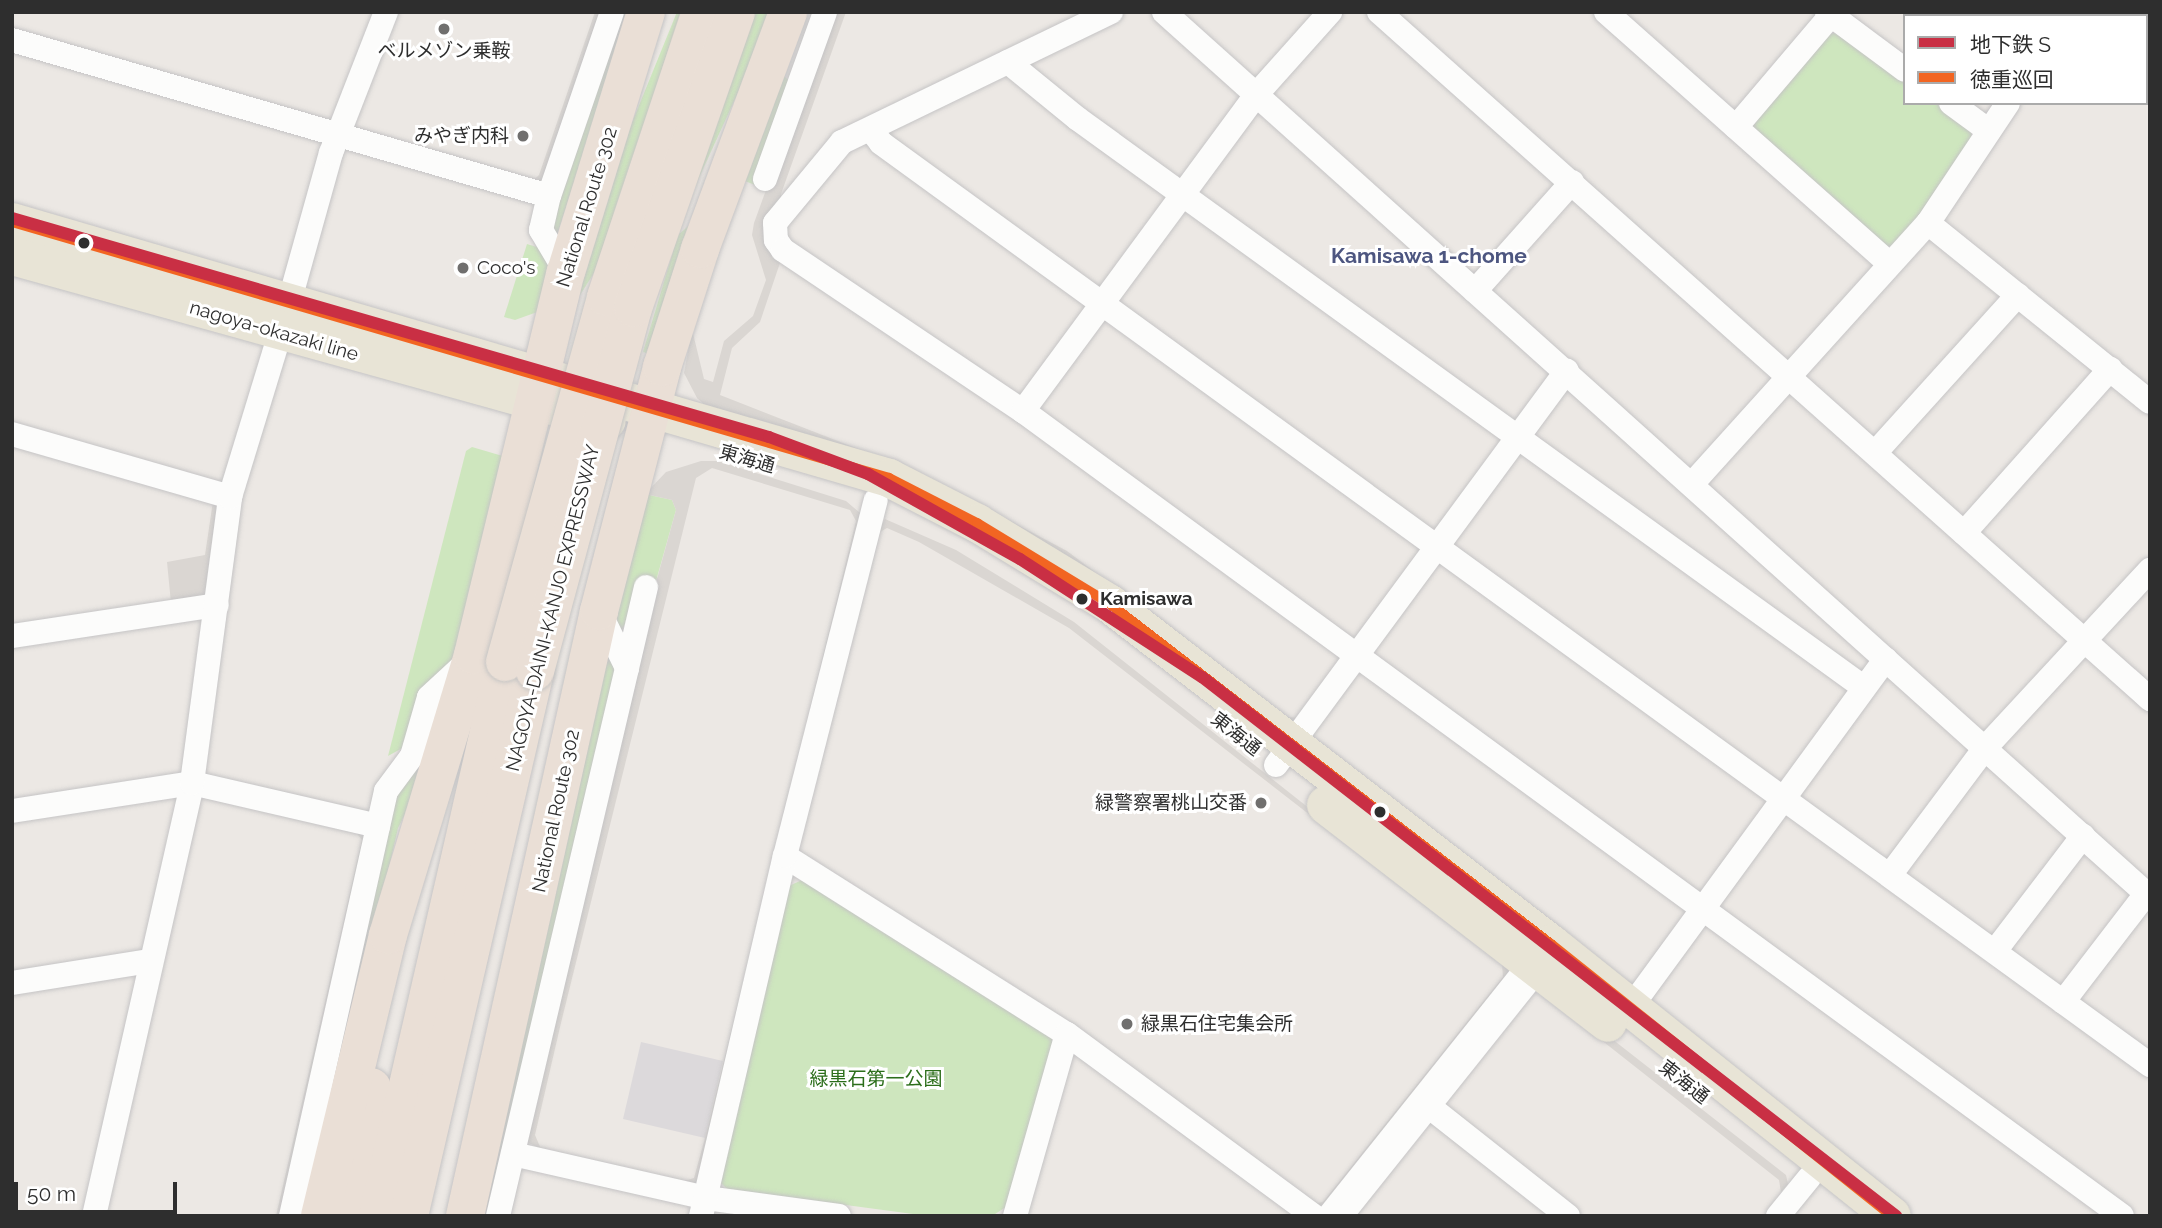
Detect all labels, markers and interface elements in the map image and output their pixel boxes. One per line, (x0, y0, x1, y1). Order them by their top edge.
legend (1903, 14, 2148, 105)
marker: ベルメゾン乗鞍 (436, 21, 452, 37)
text: 地下鉄 S (1970, 32, 2051, 57)
place label: ベルメゾン乗鞍 (378, 40, 510, 62)
text: 徳重巡回 (1970, 67, 2054, 92)
street label: National Route 302 (552, 124, 622, 290)
place label: みやぎ内科 (414, 125, 509, 147)
marker: みやぎ内科 (515, 128, 531, 144)
unlabelled marker (77, 236, 91, 250)
district label: Kamisawa 1-chome (1331, 243, 1527, 269)
place label: Coco's (477, 257, 535, 279)
marker: Coco's (455, 260, 471, 276)
street label: nagoya-okazaki line (187, 296, 361, 366)
street label: 東海通 (716, 440, 778, 478)
street label: NAGOYA-DAINI-KANJO EXPRESSWAY (501, 442, 605, 774)
marker: Kamisawa (1070, 587, 1094, 611)
place label: Kamisawa (1100, 588, 1193, 610)
street label: 東海通 (1207, 707, 1265, 761)
street label: National Route 302 (528, 727, 584, 895)
place label: 緑警察署桃山交番 (1095, 792, 1247, 814)
marker: 緑警察署桃山交番 (1253, 795, 1269, 811)
unlabelled marker (1373, 805, 1387, 819)
place label: 緑黒石住宅集会所 (1141, 1013, 1293, 1035)
marker: 緑黒石住宅集会所 (1119, 1016, 1135, 1032)
street label: 東海通 (1655, 1055, 1713, 1109)
park label: 緑黒石第一公園 (810, 1068, 942, 1090)
scale bar (18, 1168, 180, 1212)
text: 50 m (27, 1181, 76, 1206)

